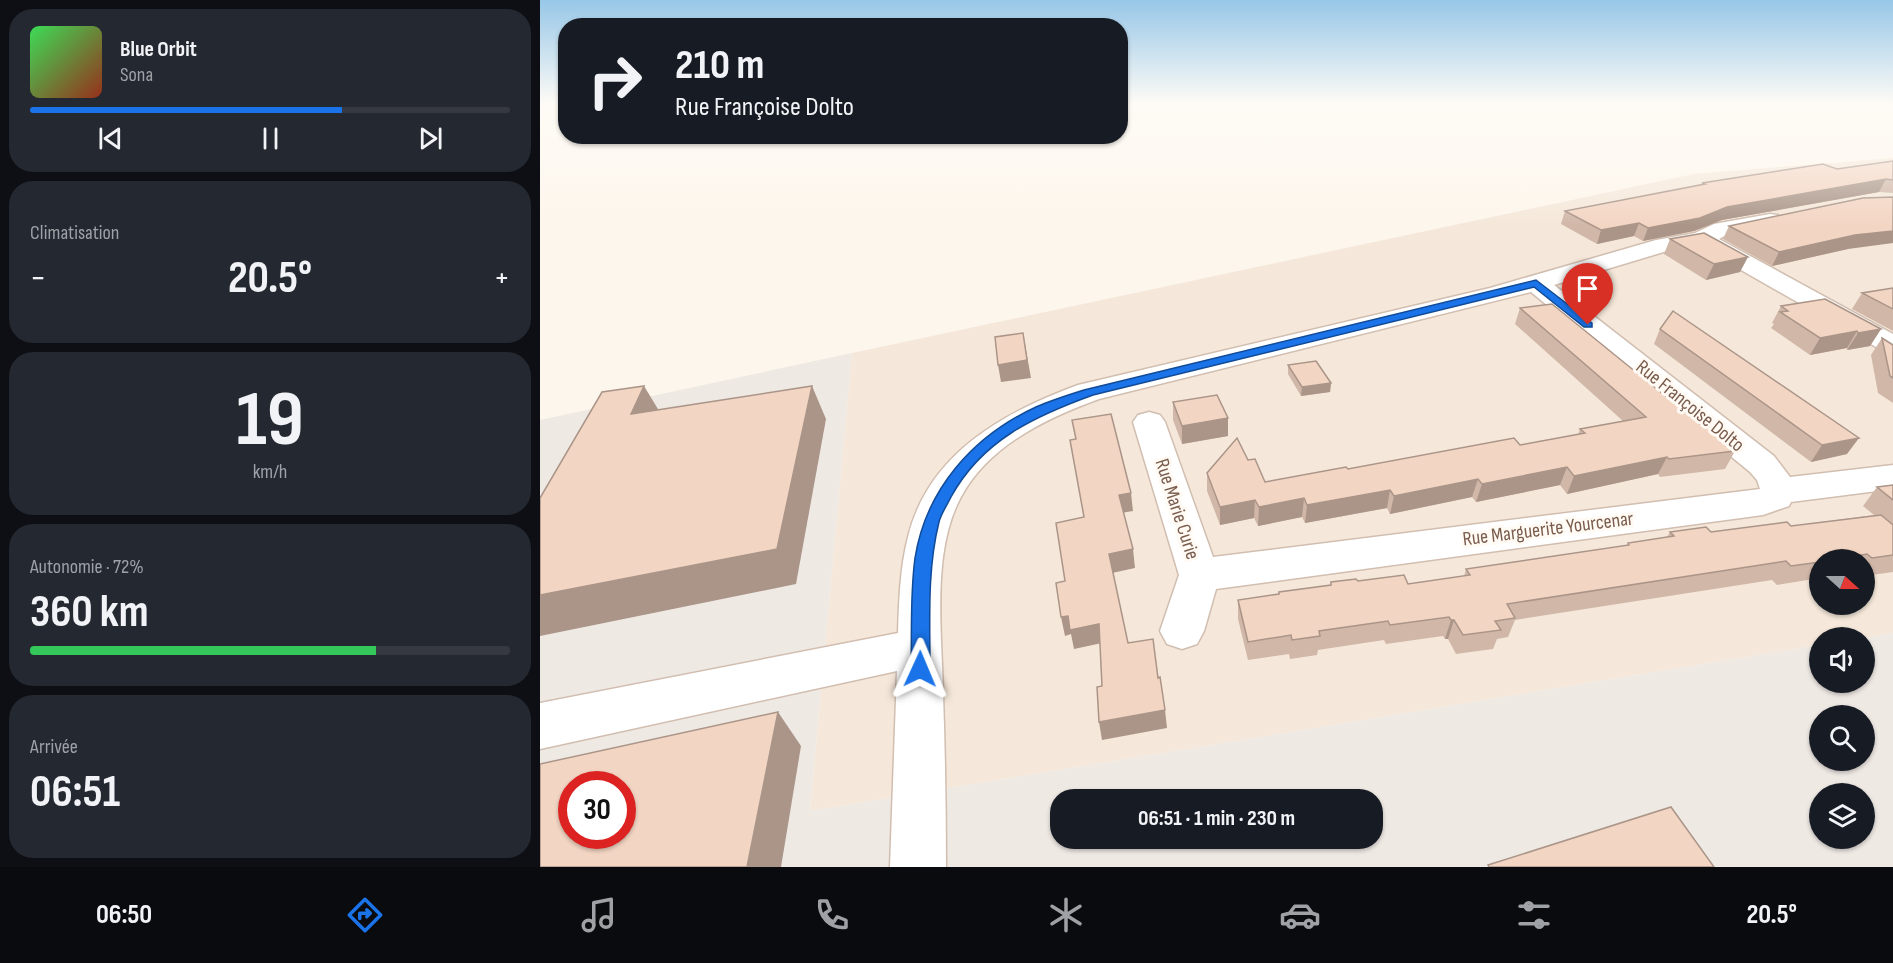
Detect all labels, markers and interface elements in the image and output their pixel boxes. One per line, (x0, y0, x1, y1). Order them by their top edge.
text: Blue Orbit (120, 36, 197, 63)
text: 210 m (675, 40, 764, 91)
icon: right (576, 42, 654, 120)
text: Sona (120, 63, 153, 87)
text: Rue Françoise Dolto (675, 91, 854, 123)
icon: previous (94, 122, 127, 155)
icon: pause (254, 122, 287, 155)
icon: next (414, 122, 447, 155)
text: Climatisation (30, 221, 119, 245)
text: 20.5° (228, 251, 312, 306)
text: − (30, 258, 46, 298)
text: + (494, 258, 510, 298)
pin (1562, 263, 1613, 325)
icon: arrive (1571, 272, 1604, 305)
street label: Rue Françoise Dolto (1631, 355, 1749, 457)
text: 19 (236, 374, 304, 467)
street label: Rue Marie Curie (1149, 456, 1205, 562)
text: km/h (253, 460, 287, 484)
street label: Rue Marguerite Yourcenar (1461, 507, 1635, 551)
north arrow (1809, 549, 1875, 615)
map controls (1809, 549, 1875, 849)
text: Autonomie · 72% (30, 555, 144, 579)
text: 360 km (30, 585, 149, 640)
button: sound (1809, 627, 1875, 693)
position arrow (888, 637, 952, 701)
button: search (1809, 705, 1875, 771)
text: Arrivée (30, 735, 78, 759)
text: 06:51 (30, 765, 120, 820)
speed limit sign: 30 (558, 771, 636, 849)
button: layers (1809, 783, 1875, 849)
text: 06:51 · 1 min · 230 m (1138, 805, 1295, 832)
icon: directions (344, 894, 386, 936)
icon: music (578, 894, 620, 936)
icon: phone (811, 894, 853, 936)
icon: climate (1045, 894, 1087, 936)
icon: car (1279, 894, 1321, 936)
icon: filters (1513, 894, 1555, 936)
text: 06:50 (96, 899, 152, 931)
text: 20.5° (1747, 899, 1797, 931)

